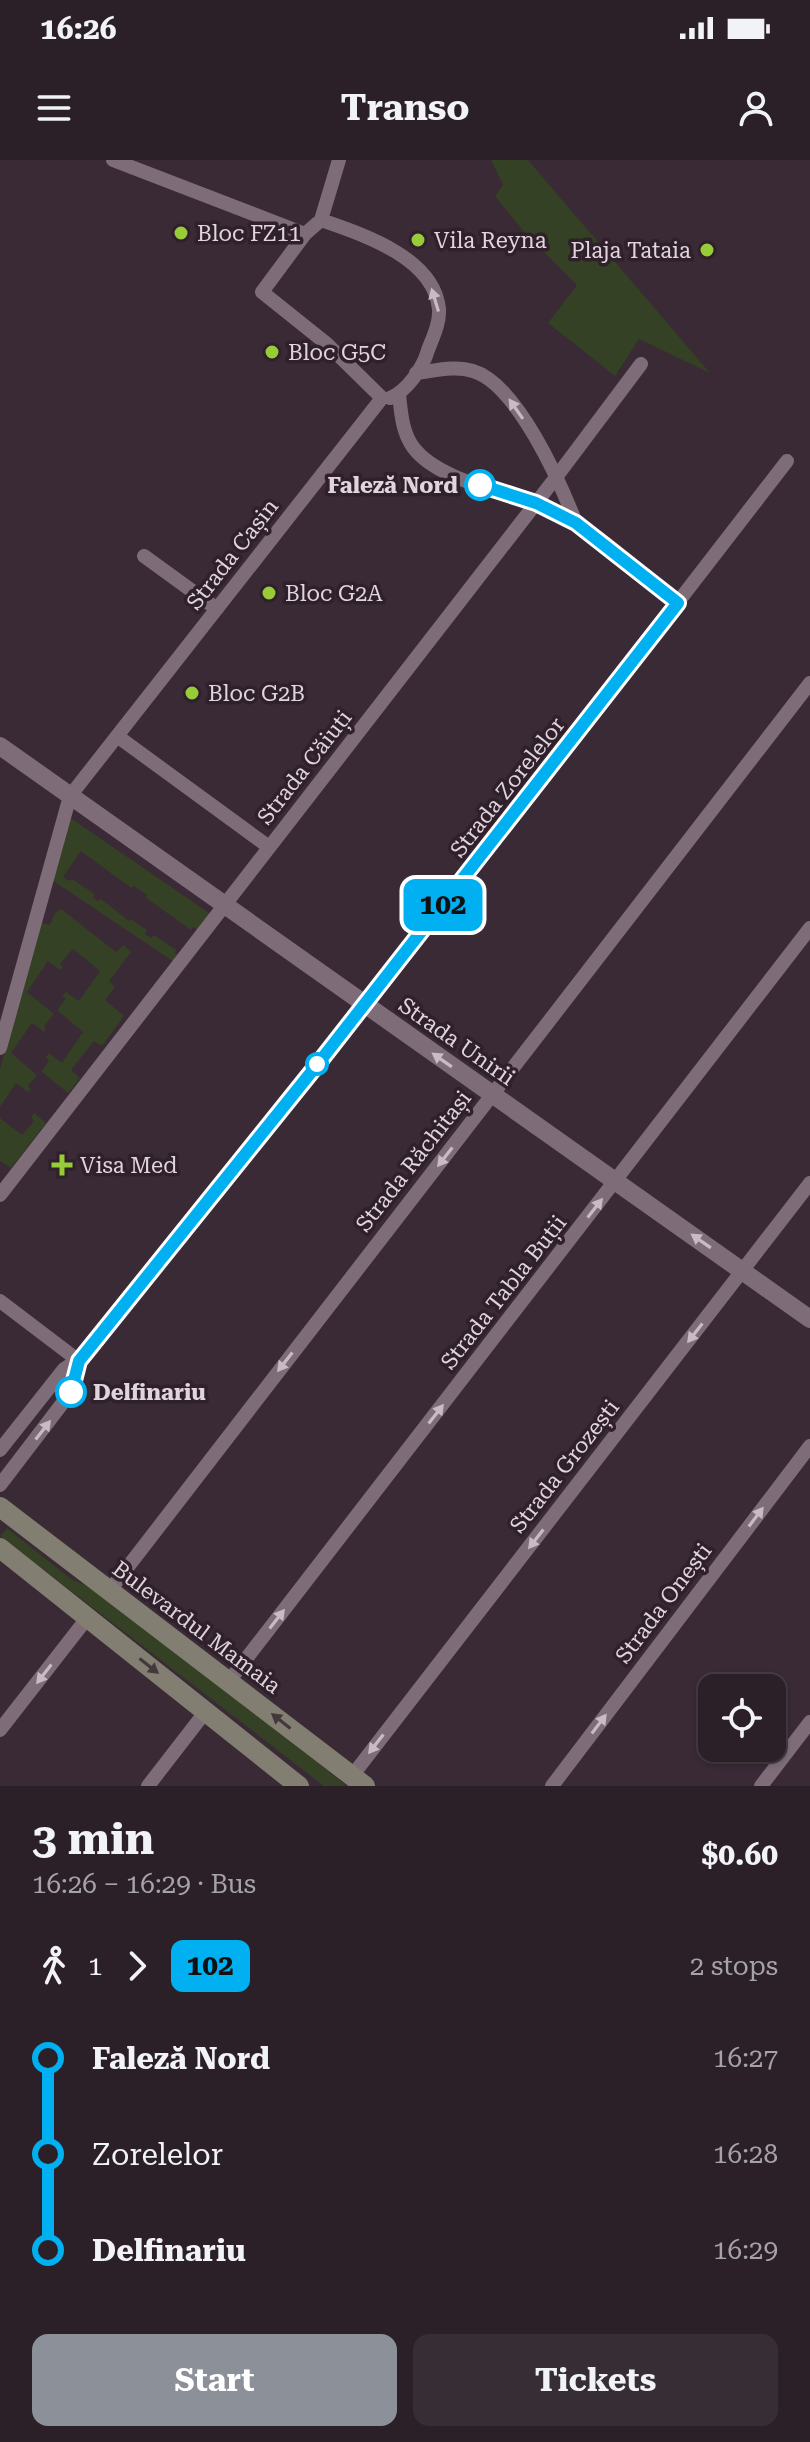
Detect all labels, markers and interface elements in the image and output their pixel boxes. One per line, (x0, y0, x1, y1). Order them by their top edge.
text: 16:26 (40, 11, 117, 46)
icon: menu (32, 86, 76, 130)
icon: person (734, 86, 778, 130)
text: Transo (340, 87, 470, 129)
place label: Bloc FZ11 (197, 221, 301, 246)
marker: Bloc FZ11 (172, 224, 190, 242)
place label: Vila Reyna (434, 228, 547, 253)
marker: Vila Reyna (409, 231, 427, 249)
place label: Plaja Tataia (570, 238, 691, 263)
marker: Plaja Tataia (698, 241, 716, 259)
one-way arrow (428, 288, 441, 312)
place label: Bloc G5C (288, 340, 386, 365)
marker: Bloc G5C (263, 343, 281, 361)
one-way arrow (509, 399, 524, 420)
marker: Faleză Nord (465, 470, 495, 500)
place label: Faleză Nord (327, 473, 458, 498)
street label: Strada Cașin (182, 494, 285, 616)
place label: Bloc G2A (285, 581, 383, 606)
marker: Bloc G2A (260, 584, 278, 602)
place label: Bloc G2B (208, 681, 305, 706)
marker: Bloc G2B (183, 684, 201, 702)
street label: Strada Căiuți (252, 705, 358, 830)
street label: Strada Zorelelor (445, 713, 570, 862)
line badge: 102 (397, 879, 489, 931)
text: 102 (419, 888, 467, 921)
street label: Strada Unirii (394, 992, 519, 1090)
one-way arrow (431, 1052, 453, 1068)
unlabelled marker (306, 1053, 328, 1075)
street label: Strada Răchitași (351, 1086, 478, 1238)
one-way arrow (437, 1147, 453, 1167)
place label: Visa Med (80, 1153, 177, 1178)
marker: Visa Med (51, 1154, 73, 1176)
one-way arrow (587, 1198, 603, 1219)
street label: Strada Tabla Buții (436, 1211, 573, 1375)
one-way arrow (690, 1234, 711, 1250)
one-way arrow (688, 1323, 704, 1343)
one-way arrow (278, 1352, 294, 1373)
marker: Delfinariu (56, 1377, 86, 1407)
place label: Delfinariu (93, 1380, 206, 1405)
street label: Strada Grozești (505, 1395, 626, 1539)
one-way arrow (427, 1404, 444, 1424)
one-way arrow (34, 1420, 50, 1440)
one-way arrow (748, 1507, 764, 1527)
one-way arrow (528, 1529, 545, 1549)
street label: Strada Onești (610, 1539, 718, 1669)
street label: Bulevardul Mamaia (108, 1556, 286, 1699)
one-way arrow (268, 1609, 284, 1629)
one-way arrow (139, 1657, 159, 1673)
one-way arrow (36, 1664, 52, 1684)
map controls (698, 1674, 786, 1762)
button: locate (698, 1674, 786, 1762)
one-way arrow (271, 1714, 291, 1730)
one-way arrow (591, 1714, 607, 1734)
one-way arrow (369, 1734, 385, 1754)
text: 3 min (32, 1813, 154, 1865)
text: $0.60 (701, 1837, 778, 1872)
text: 16:26 – 16:29 · Bus (32, 1869, 256, 1899)
icon: walk (32, 1944, 76, 1988)
icon: forward (115, 1944, 159, 1988)
text: 102 (187, 1949, 234, 1982)
text: 1 (88, 1951, 103, 1981)
text: 2 stops (690, 1951, 778, 1981)
text: Faleză Nord (92, 2041, 270, 2076)
text: 16:27 (713, 2043, 778, 2073)
text: Zorelelor (92, 2137, 223, 2172)
text: 16:28 (713, 2139, 778, 2169)
text: Delfinariu (92, 2233, 246, 2268)
text: 16:29 (713, 2235, 778, 2265)
button: Start (32, 2334, 397, 2426)
button: Tickets (413, 2334, 778, 2426)

